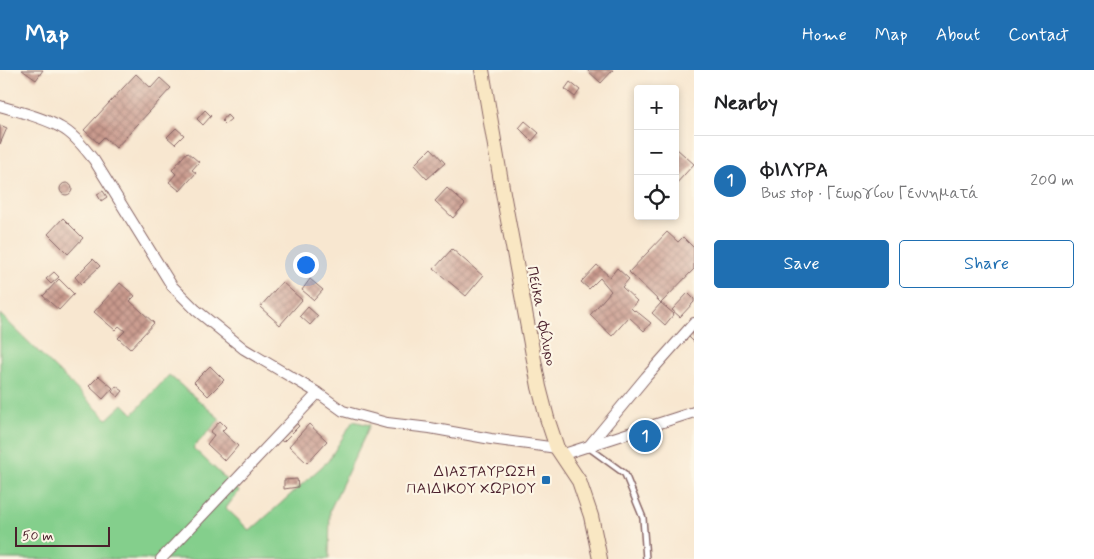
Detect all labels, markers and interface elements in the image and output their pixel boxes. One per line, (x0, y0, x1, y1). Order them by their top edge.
text: Map (25, 20, 69, 51)
text: Home (802, 23, 847, 47)
text: Map (875, 23, 908, 47)
text: About (936, 23, 980, 47)
text: Contact (1008, 23, 1069, 47)
map controls (634, 85, 679, 220)
button: + (634, 85, 679, 130)
text: Nearby (714, 89, 778, 117)
button: − (634, 130, 679, 175)
text: ΦΙΛΥΡΑ (761, 158, 828, 183)
text: 1 (726, 170, 734, 191)
text: 200 m (1030, 170, 1074, 191)
button: locate (634, 175, 679, 220)
text: Bus stop · Γεωργίου Γεννηματά (761, 183, 978, 204)
button: Save (714, 240, 889, 288)
button: Share (899, 240, 1074, 288)
your location (293, 252, 319, 278)
street label: Πεύκα - Φίλυρο (522, 265, 561, 368)
pin: 1 (629, 417, 661, 455)
place label: ΔΙΑΣΤΑΥΡΩΣΗ ΠΑΙΔΙΚΟΥ ΧΩΡΙΟΥ (407, 462, 536, 499)
marker: ΔΙΑΣΤΑΥΡΩΣΗ ΠΑΙΔΙΚΟΥ ΧΩΡΙΟΥ (540, 474, 552, 486)
scale bar (15, 524, 110, 547)
text: 50 m (22, 527, 53, 545)

